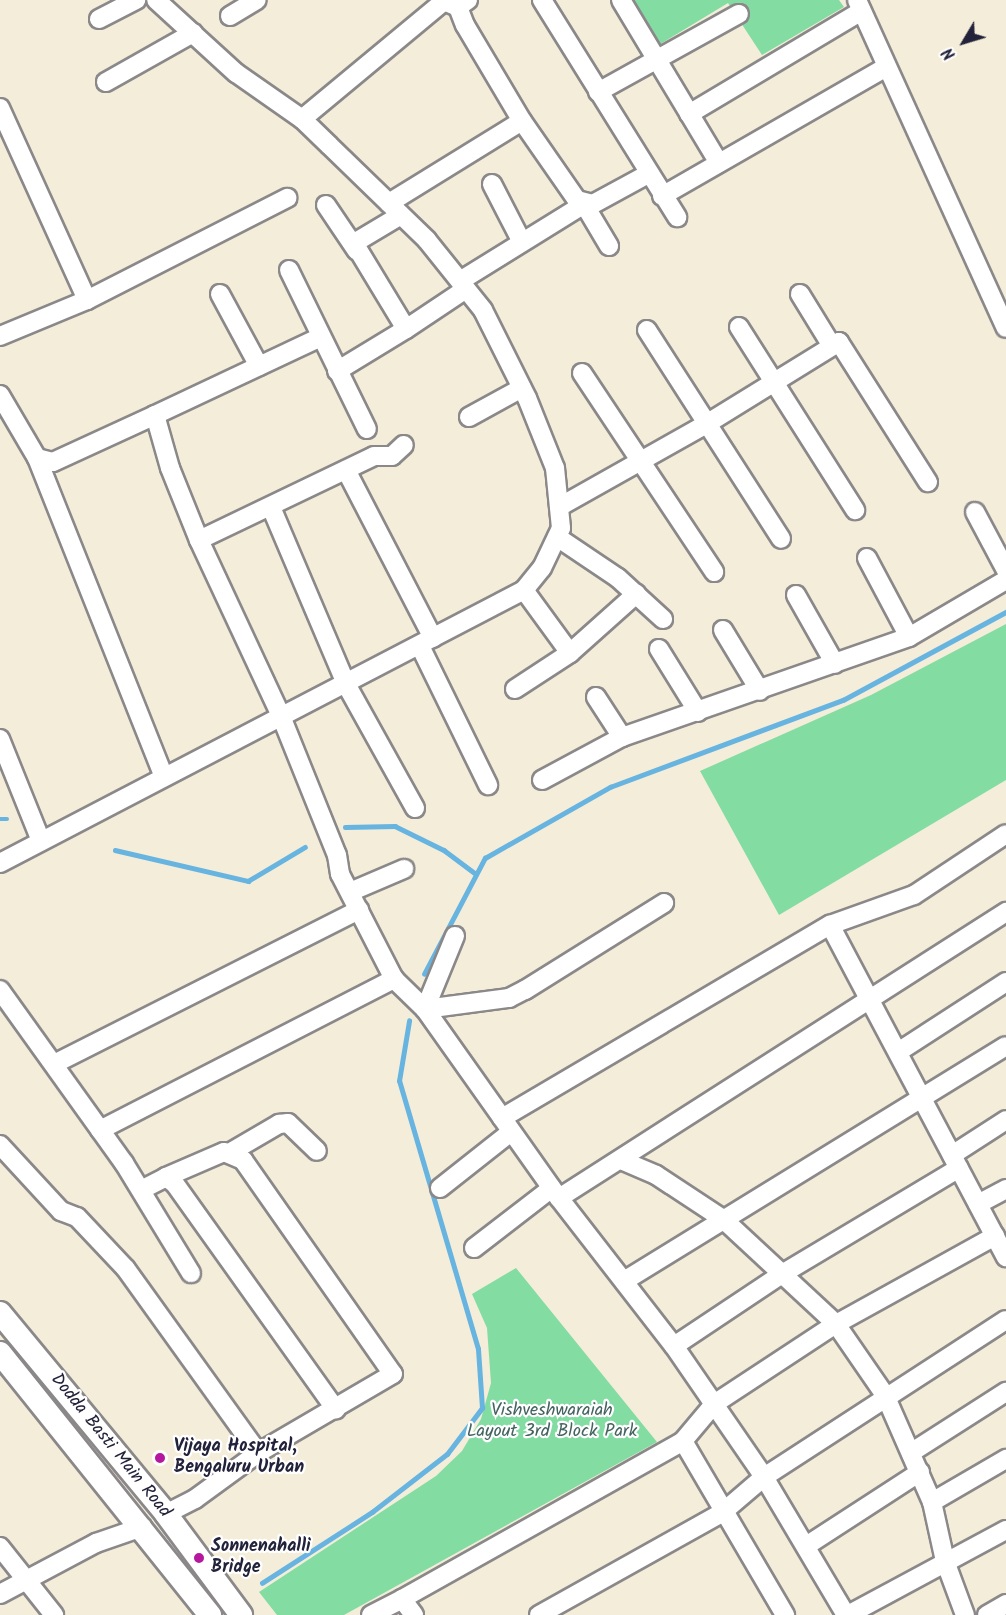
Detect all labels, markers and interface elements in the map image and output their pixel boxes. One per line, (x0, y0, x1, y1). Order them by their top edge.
north arrow (934, 12, 994, 72)
text: N (936, 42, 962, 65)
street label: Dodda Basti Main Road (45, 1370, 175, 1522)
park label: Vishveshwaraiah Layout 3rd Block Park (467, 1401, 637, 1444)
place label: Vijaya Hospital, Bengaluru Urban (174, 1437, 304, 1480)
marker: Vijaya Hospital, Bengaluru Urban (151, 1449, 169, 1467)
place label: Sonnenahalli Bridge (211, 1537, 311, 1580)
marker: Sonnenahalli Bridge (192, 1551, 206, 1565)

